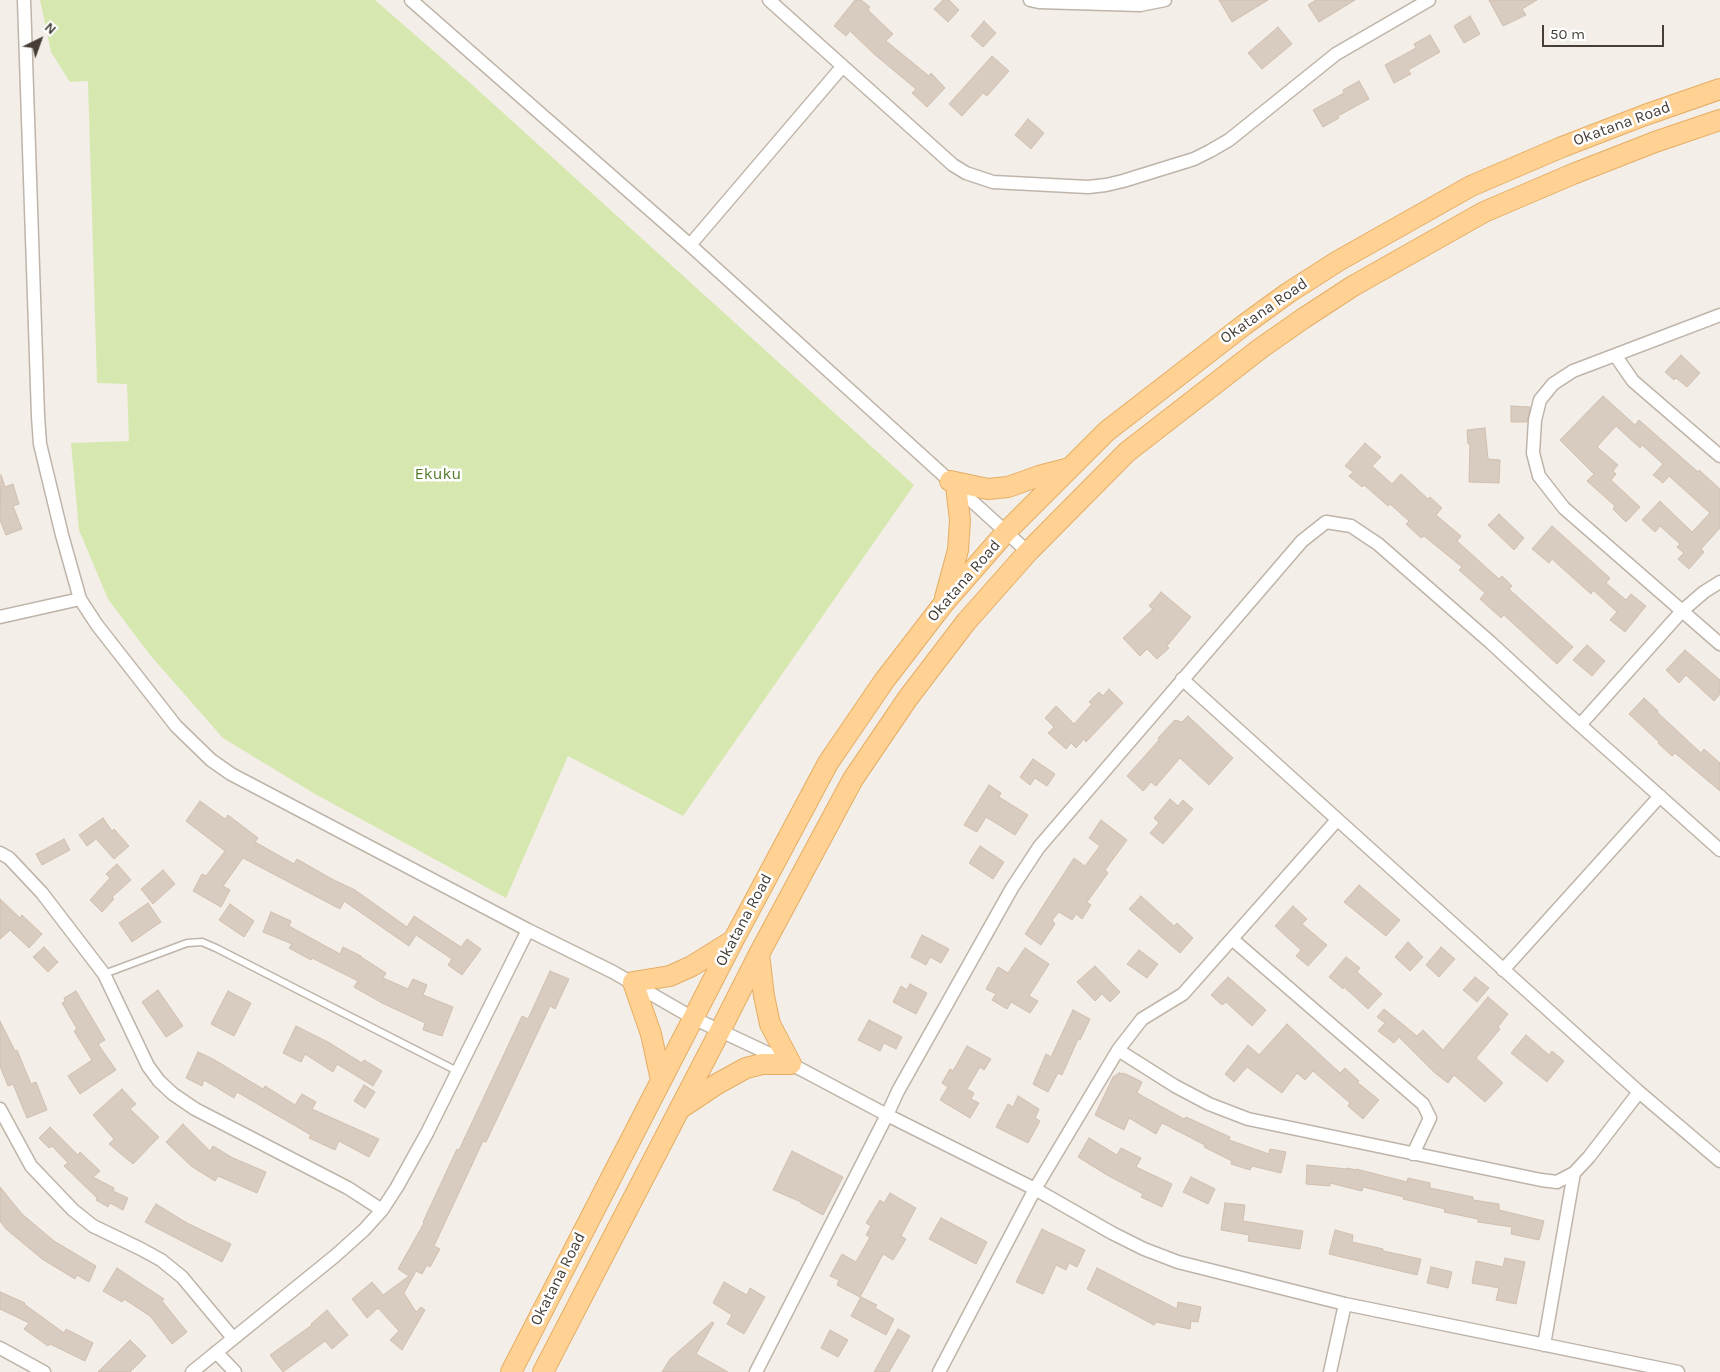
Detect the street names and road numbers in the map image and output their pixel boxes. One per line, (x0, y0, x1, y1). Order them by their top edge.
street label: Okatana Road (1571, 98, 1673, 150)
street label: Okatana Road (1217, 274, 1311, 348)
street label: Okatana Road (923, 536, 1005, 626)
street label: Okatana Road (712, 870, 776, 970)
street label: Okatana Road (526, 1229, 590, 1329)

